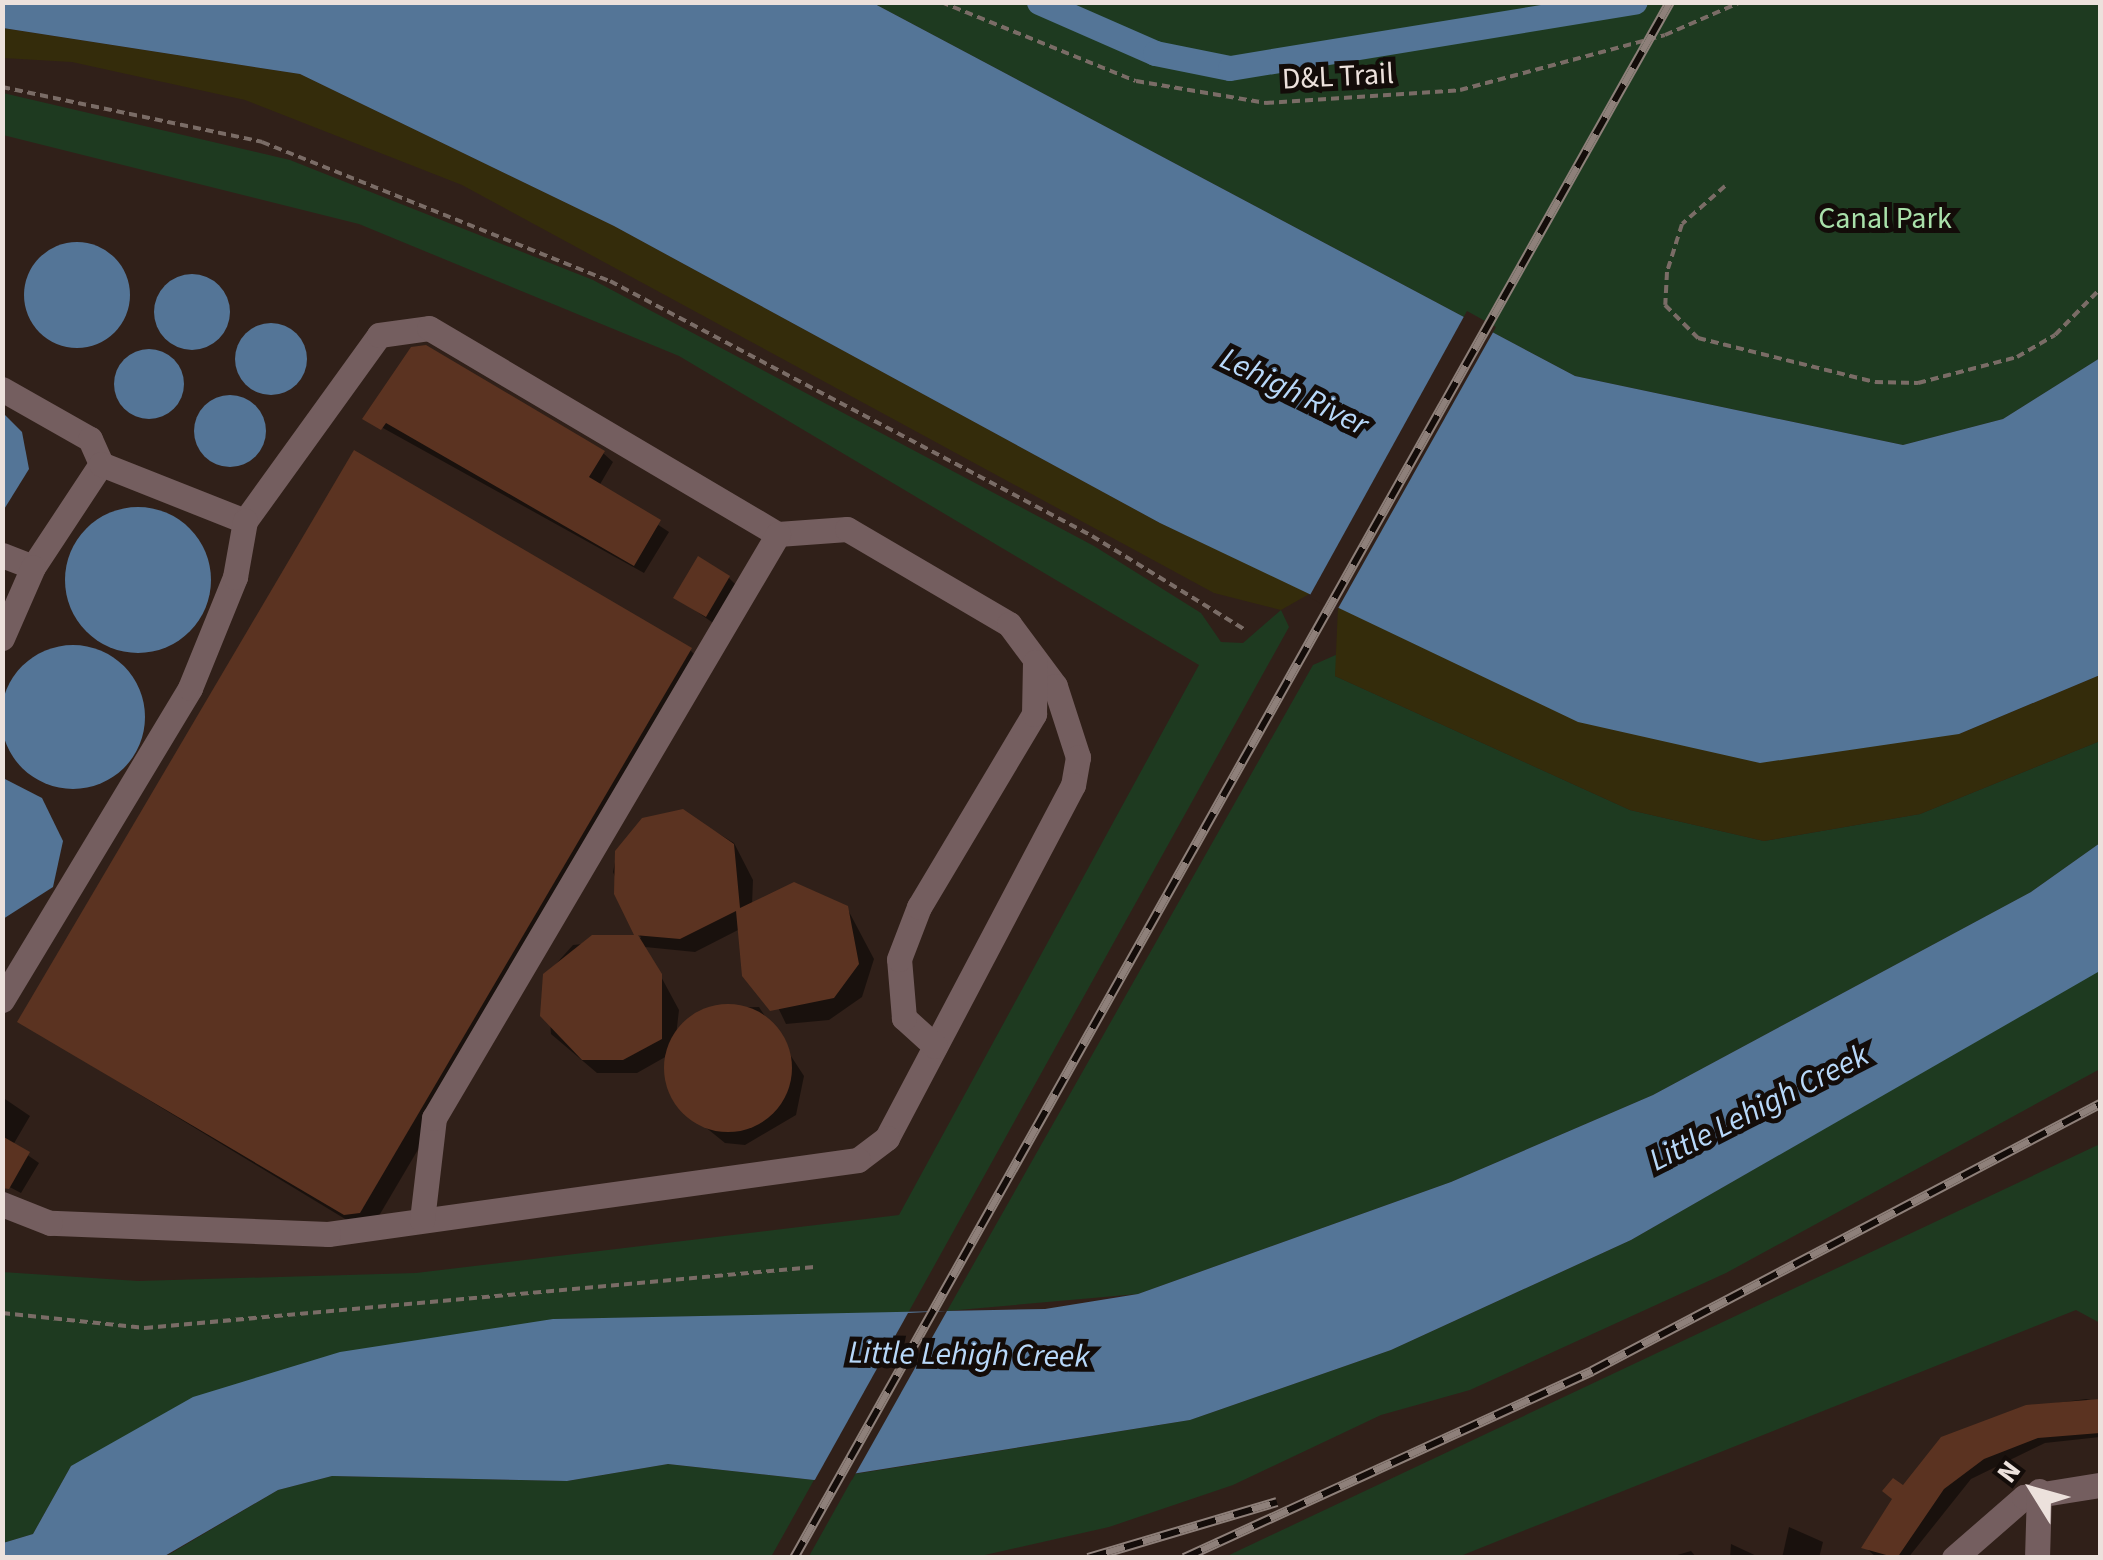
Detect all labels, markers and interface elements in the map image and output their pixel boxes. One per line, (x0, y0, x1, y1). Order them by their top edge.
street label: D&L Trail (1281, 56, 1395, 98)
park label: Canal Park (1818, 201, 1952, 237)
water label: Lehigh River (1214, 340, 1374, 444)
water label: Little Lehigh Creek (1643, 1036, 1875, 1180)
water label: Little Lehigh Creek (848, 1334, 1090, 1376)
north arrow (1983, 1440, 2083, 1540)
text: N (1987, 1452, 2031, 1491)

